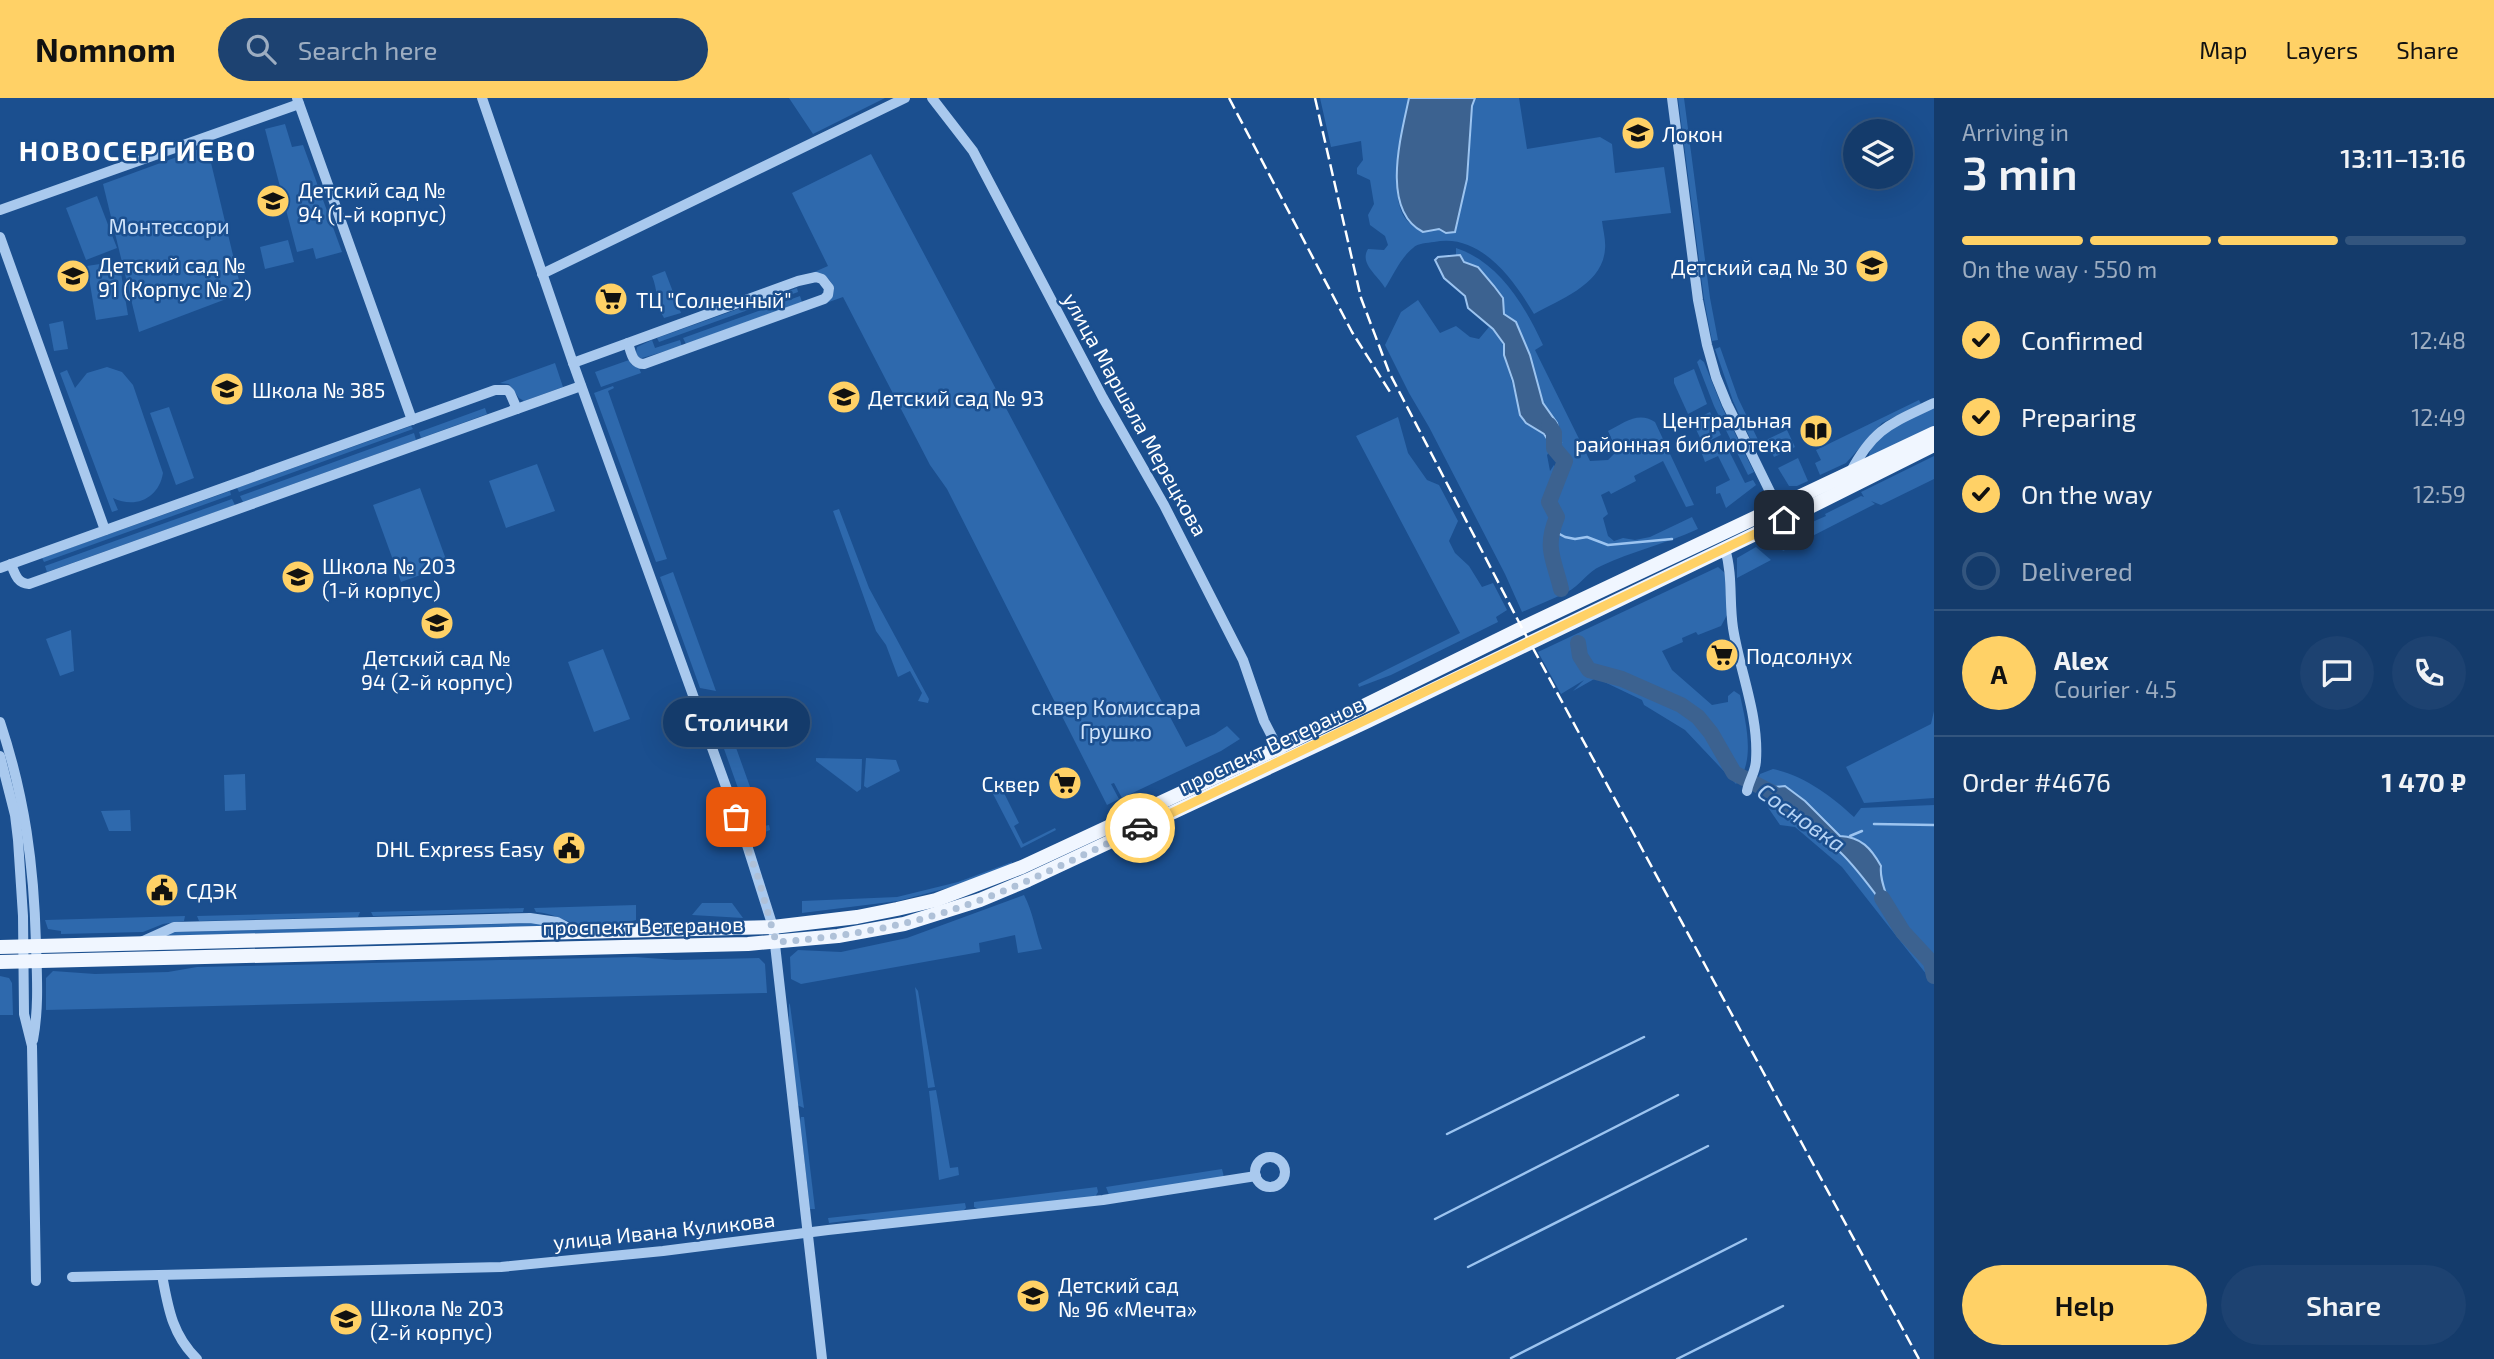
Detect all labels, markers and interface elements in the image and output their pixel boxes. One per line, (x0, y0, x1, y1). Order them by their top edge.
search box (218, 18, 708, 81)
text: Nomnom (35, 29, 176, 69)
icon: search (242, 30, 280, 68)
text: Search here (298, 34, 437, 65)
text: Map (2199, 35, 2247, 64)
text: Layers (2285, 35, 2358, 64)
text: Share (2396, 35, 2459, 64)
school or university icon: Локон (1619, 114, 1657, 152)
text: Arriving in (1962, 118, 2069, 146)
map controls (1843, 119, 1913, 189)
button: layers (1843, 119, 1913, 189)
place label: Локон (1662, 121, 1723, 146)
district label: НОВОСЕРГИЕВО (19, 133, 257, 167)
text: 13:11–13:16 (2340, 142, 2466, 173)
text: 3 min (1962, 144, 2078, 199)
place label: Детский сад № 94 (1-й корпус) (298, 177, 446, 227)
school or university icon: Детский сад № 94 (1-й корпус) (254, 182, 292, 220)
park label: Монтессори (109, 213, 229, 238)
school or university icon: Детский сад № 30 (1853, 247, 1891, 285)
place label: Детский сад № 91 (Корпус № 2) (98, 252, 252, 302)
place label: Детский сад № 30 (1671, 254, 1848, 279)
text: On the way · 550 m (1962, 255, 2157, 283)
school or university icon: Детский сад № 91 (Корпус № 2) (54, 257, 92, 295)
supermarket icon: ТЦ "Солнечный" (592, 280, 630, 318)
place label: ТЦ "Солнечный" (636, 287, 792, 312)
street label: улица Маршала Мерецкова (1058, 288, 1213, 541)
icon: check (1962, 321, 2000, 359)
text: Confirmed (2021, 324, 2144, 355)
text: 12:48 (2410, 326, 2466, 354)
school or university icon: Школа № 385 (208, 370, 246, 408)
place label: Школа № 385 (252, 377, 385, 402)
school or university icon: Детский сад № 93 (825, 378, 863, 416)
place label: Детский сад № 93 (868, 385, 1044, 410)
icon: check (1962, 398, 2000, 436)
text: Preparing (2021, 401, 2136, 432)
text: 12:49 (2411, 403, 2466, 431)
place label: Центральная районная библиотека (1575, 407, 1792, 456)
library icon: Центральная районная библиотека (1797, 412, 1835, 450)
icon: check (1962, 475, 2000, 513)
text: On the way (2021, 478, 2152, 509)
text: 12:59 (2413, 480, 2466, 508)
pin (1754, 490, 1814, 550)
icon: home (1765, 501, 1803, 539)
place label: Школа № 203 (1-й корпус) (322, 553, 456, 603)
text: Delivered (2021, 555, 2133, 586)
school or university icon: Школа № 203 (1-й корпус) (279, 558, 317, 596)
school or university icon: Детский сад № 94 (2-й корпус) (418, 604, 456, 642)
supermarket icon: Подсолнух (1703, 636, 1741, 674)
button: chat (2300, 636, 2374, 710)
button: phone (2392, 636, 2466, 710)
place label: Подсолнух (1746, 643, 1852, 669)
text: Alex (2054, 644, 2109, 675)
place label: Детский сад № 94 (2-й корпус) (361, 645, 513, 695)
text: A (1991, 658, 2007, 689)
text: Courier · 4.5 (2054, 675, 2177, 703)
street label: проспект Ветеранов (1174, 690, 1368, 798)
park label: сквер Комиссара Грушко (1031, 694, 1201, 744)
callout: Столички (662, 698, 810, 747)
text: Столички (684, 708, 789, 736)
supermarket icon: Сквер (1046, 764, 1084, 802)
text: Order #4676 (1962, 766, 2111, 797)
text: 1 470 ₽ (2381, 766, 2466, 797)
place label: Сквер (982, 771, 1040, 796)
water label: Сосновка (1752, 776, 1852, 858)
pin (706, 787, 766, 847)
courier (1105, 793, 1175, 863)
icon: bag (717, 798, 755, 836)
icon: car (1121, 809, 1159, 847)
public building icon: DHL Express Easy (550, 829, 588, 867)
place label: DHL Express Easy (376, 836, 544, 861)
public building icon: СДЭК (143, 871, 181, 909)
place label: СДЭК (186, 878, 237, 903)
street label: проспект Ветеранов (542, 911, 744, 939)
street label: улица Ивана Куликова (552, 1206, 776, 1255)
button: Help (1962, 1265, 2207, 1345)
button: Share (2221, 1265, 2466, 1345)
place label: Детский сад № 96 «Мечта» (1058, 1272, 1197, 1321)
school or university icon: Детский сад № 96 «Мечта» (1014, 1277, 1052, 1315)
place label: Школа № 203 (2-й корпус) (370, 1295, 504, 1345)
school or university icon: Школа № 203 (2-й корпус) (327, 1300, 365, 1338)

